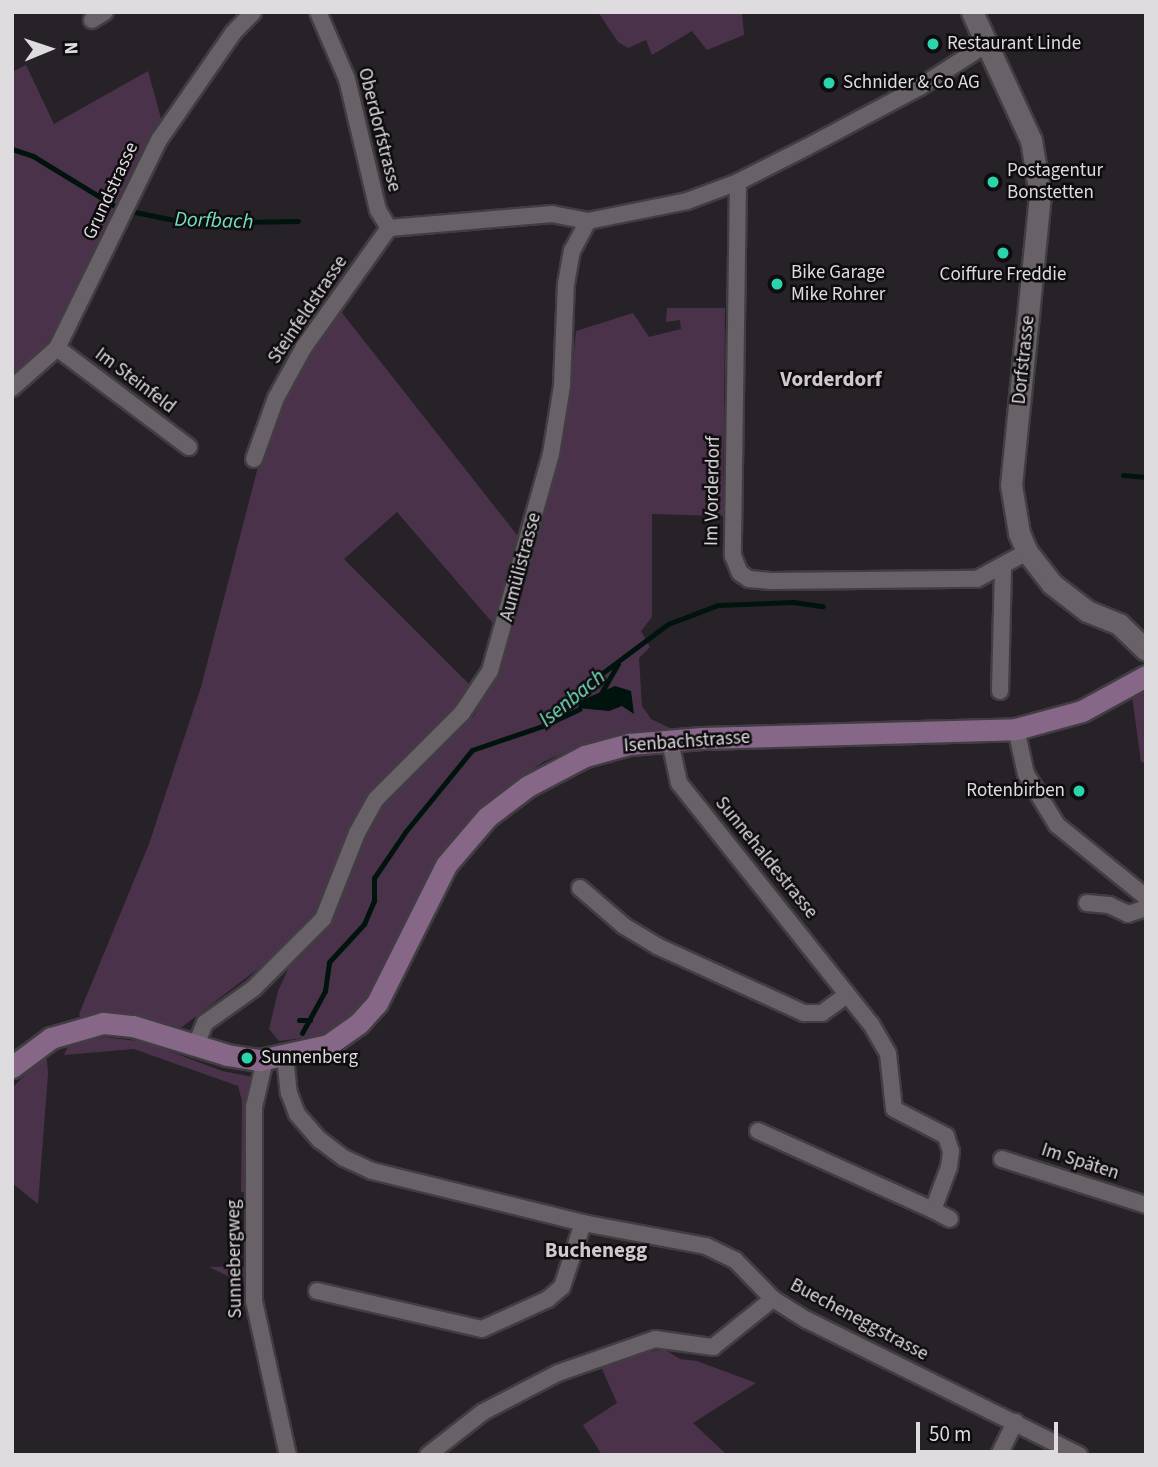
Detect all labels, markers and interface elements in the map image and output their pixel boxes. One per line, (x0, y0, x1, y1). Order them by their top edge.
north arrow (14, 14, 84, 84)
place label: Restaurant Linde (947, 33, 1081, 55)
marker: Restaurant Linde (925, 36, 941, 52)
text: N (57, 41, 84, 55)
street label: Oberdorfstrasse (353, 66, 405, 194)
place label: Schnider & Co AG (843, 72, 980, 94)
marker: Schnider & Co AG (821, 75, 837, 91)
street label: Grundstrasse (79, 139, 143, 243)
place label: Postagentur Bonstetten (1007, 160, 1103, 204)
marker: Postagentur Bonstetten (985, 174, 1001, 190)
water label: Dorfbach (174, 206, 254, 234)
marker: Coiffure Freddie (995, 245, 1011, 261)
street label: Steinfeldstrasse (263, 252, 353, 368)
place label: Bike Garage Mike Rohrer (791, 262, 885, 306)
place label: Coiffure Freddie (940, 264, 1066, 286)
marker: Bike Garage Mike Rohrer (769, 276, 785, 292)
street label: Dorfstrasse (1008, 314, 1040, 406)
street label: Im Steinfeld (90, 343, 180, 419)
district label: Vorderdorf (780, 366, 882, 392)
street label: Im Vorderdorf (701, 436, 725, 546)
street label: Aumülistrasse (496, 510, 546, 624)
water label: Isenbach (534, 664, 610, 732)
street label: Isenbachstrasse (623, 726, 751, 758)
place label: Rotenbirben (966, 780, 1065, 802)
marker: Rotenbirben (1071, 783, 1087, 799)
street label: Sunnehaldestrasse (710, 792, 822, 924)
place label: Sunnenberg (261, 1047, 358, 1069)
marker: Sunnenberg (239, 1050, 255, 1066)
street label: Im Späten (1038, 1139, 1122, 1185)
street label: Sunnebergweg (223, 1199, 247, 1319)
district label: Buchenegg (545, 1237, 647, 1263)
street label: Buecheneggstrasse (786, 1274, 932, 1366)
scale bar (920, 1408, 1062, 1452)
text: 50 m (929, 1419, 971, 1449)

